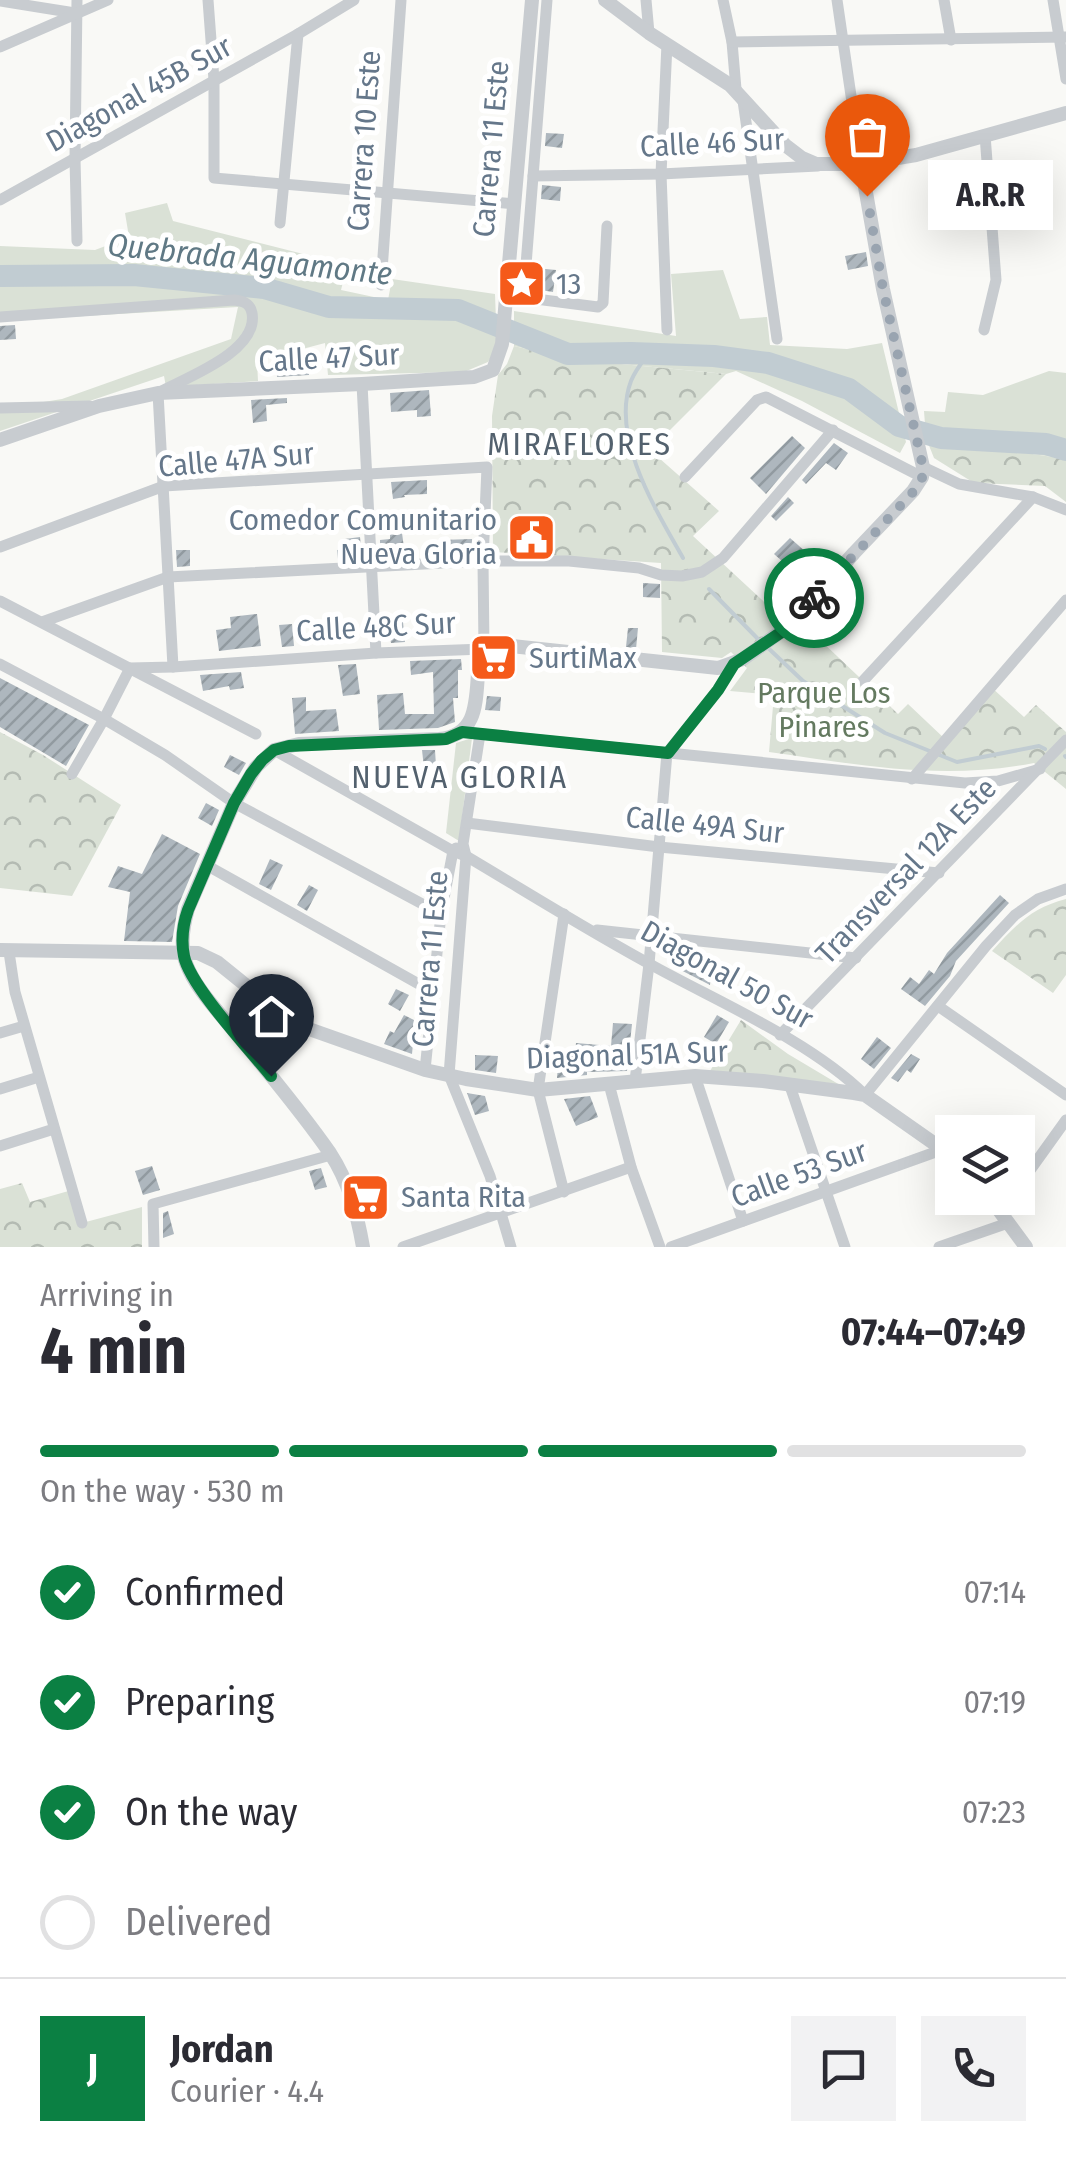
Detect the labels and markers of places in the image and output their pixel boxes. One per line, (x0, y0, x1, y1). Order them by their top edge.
pin (825, 94, 910, 197)
callout: A.R.R (927, 161, 1052, 231)
place icon: 13 (495, 258, 547, 310)
place label: 13 (556, 266, 581, 302)
place label: Comedor Comunitario Nueva Gloria (229, 502, 497, 572)
public building icon: Comedor Comunitario Nueva Gloria (506, 511, 558, 563)
supermarket icon: SurtiMax (468, 632, 520, 684)
place label: SurtiMax (529, 640, 637, 676)
pin (229, 974, 314, 1077)
supermarket icon: Santa Rita (340, 1171, 392, 1223)
place label: Santa Rita (401, 1179, 526, 1215)

